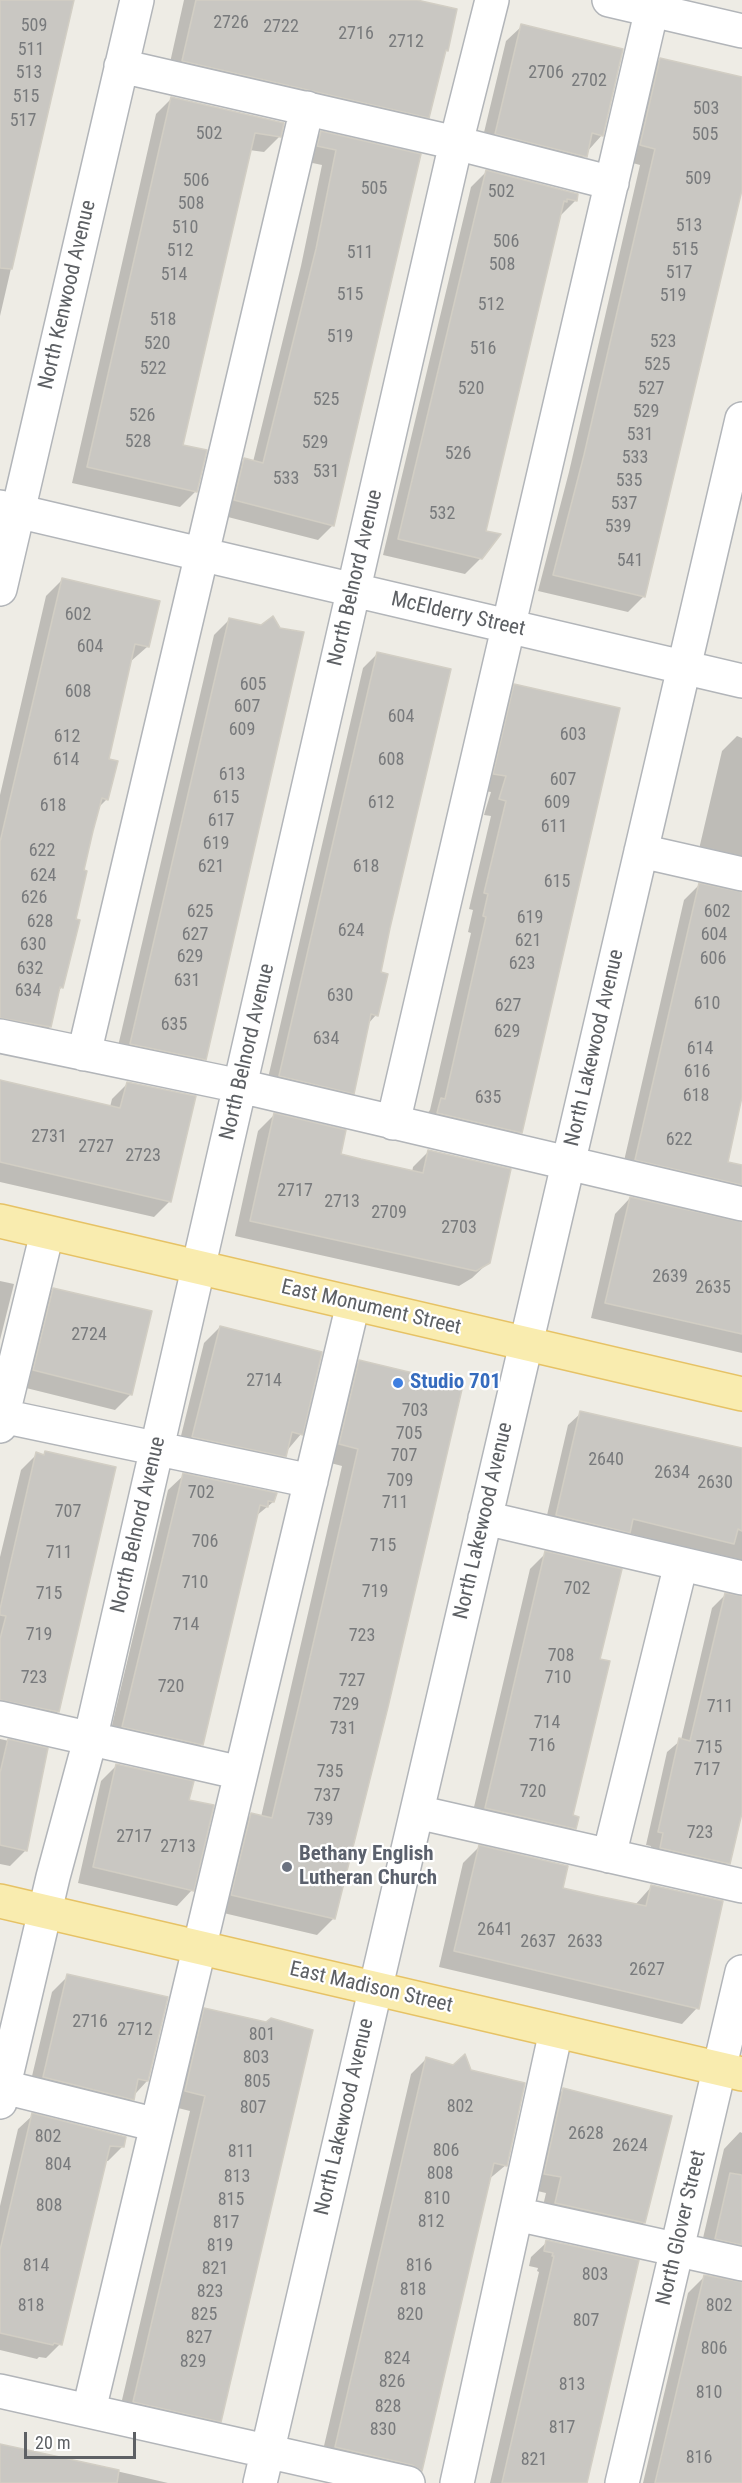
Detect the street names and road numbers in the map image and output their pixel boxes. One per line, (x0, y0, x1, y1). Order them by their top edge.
street label: North Kenwood Avenue (34, 198, 102, 392)
street label: North Belnord Avenue (323, 487, 389, 669)
street label: McElderry Street (389, 587, 527, 643)
street label: North Lakewood Avenue (560, 947, 630, 1149)
street label: North Belnord Avenue (215, 961, 281, 1143)
street label: East Monument Street (279, 1275, 463, 1341)
street label: North Lakewood Avenue (449, 1420, 519, 1622)
street label: North Belnord Avenue (106, 1434, 172, 1616)
street label: East Madison Street (287, 1957, 455, 2019)
street label: North Lakewood Avenue (310, 2016, 380, 2218)
street label: North Glover Street (652, 2148, 712, 2308)

